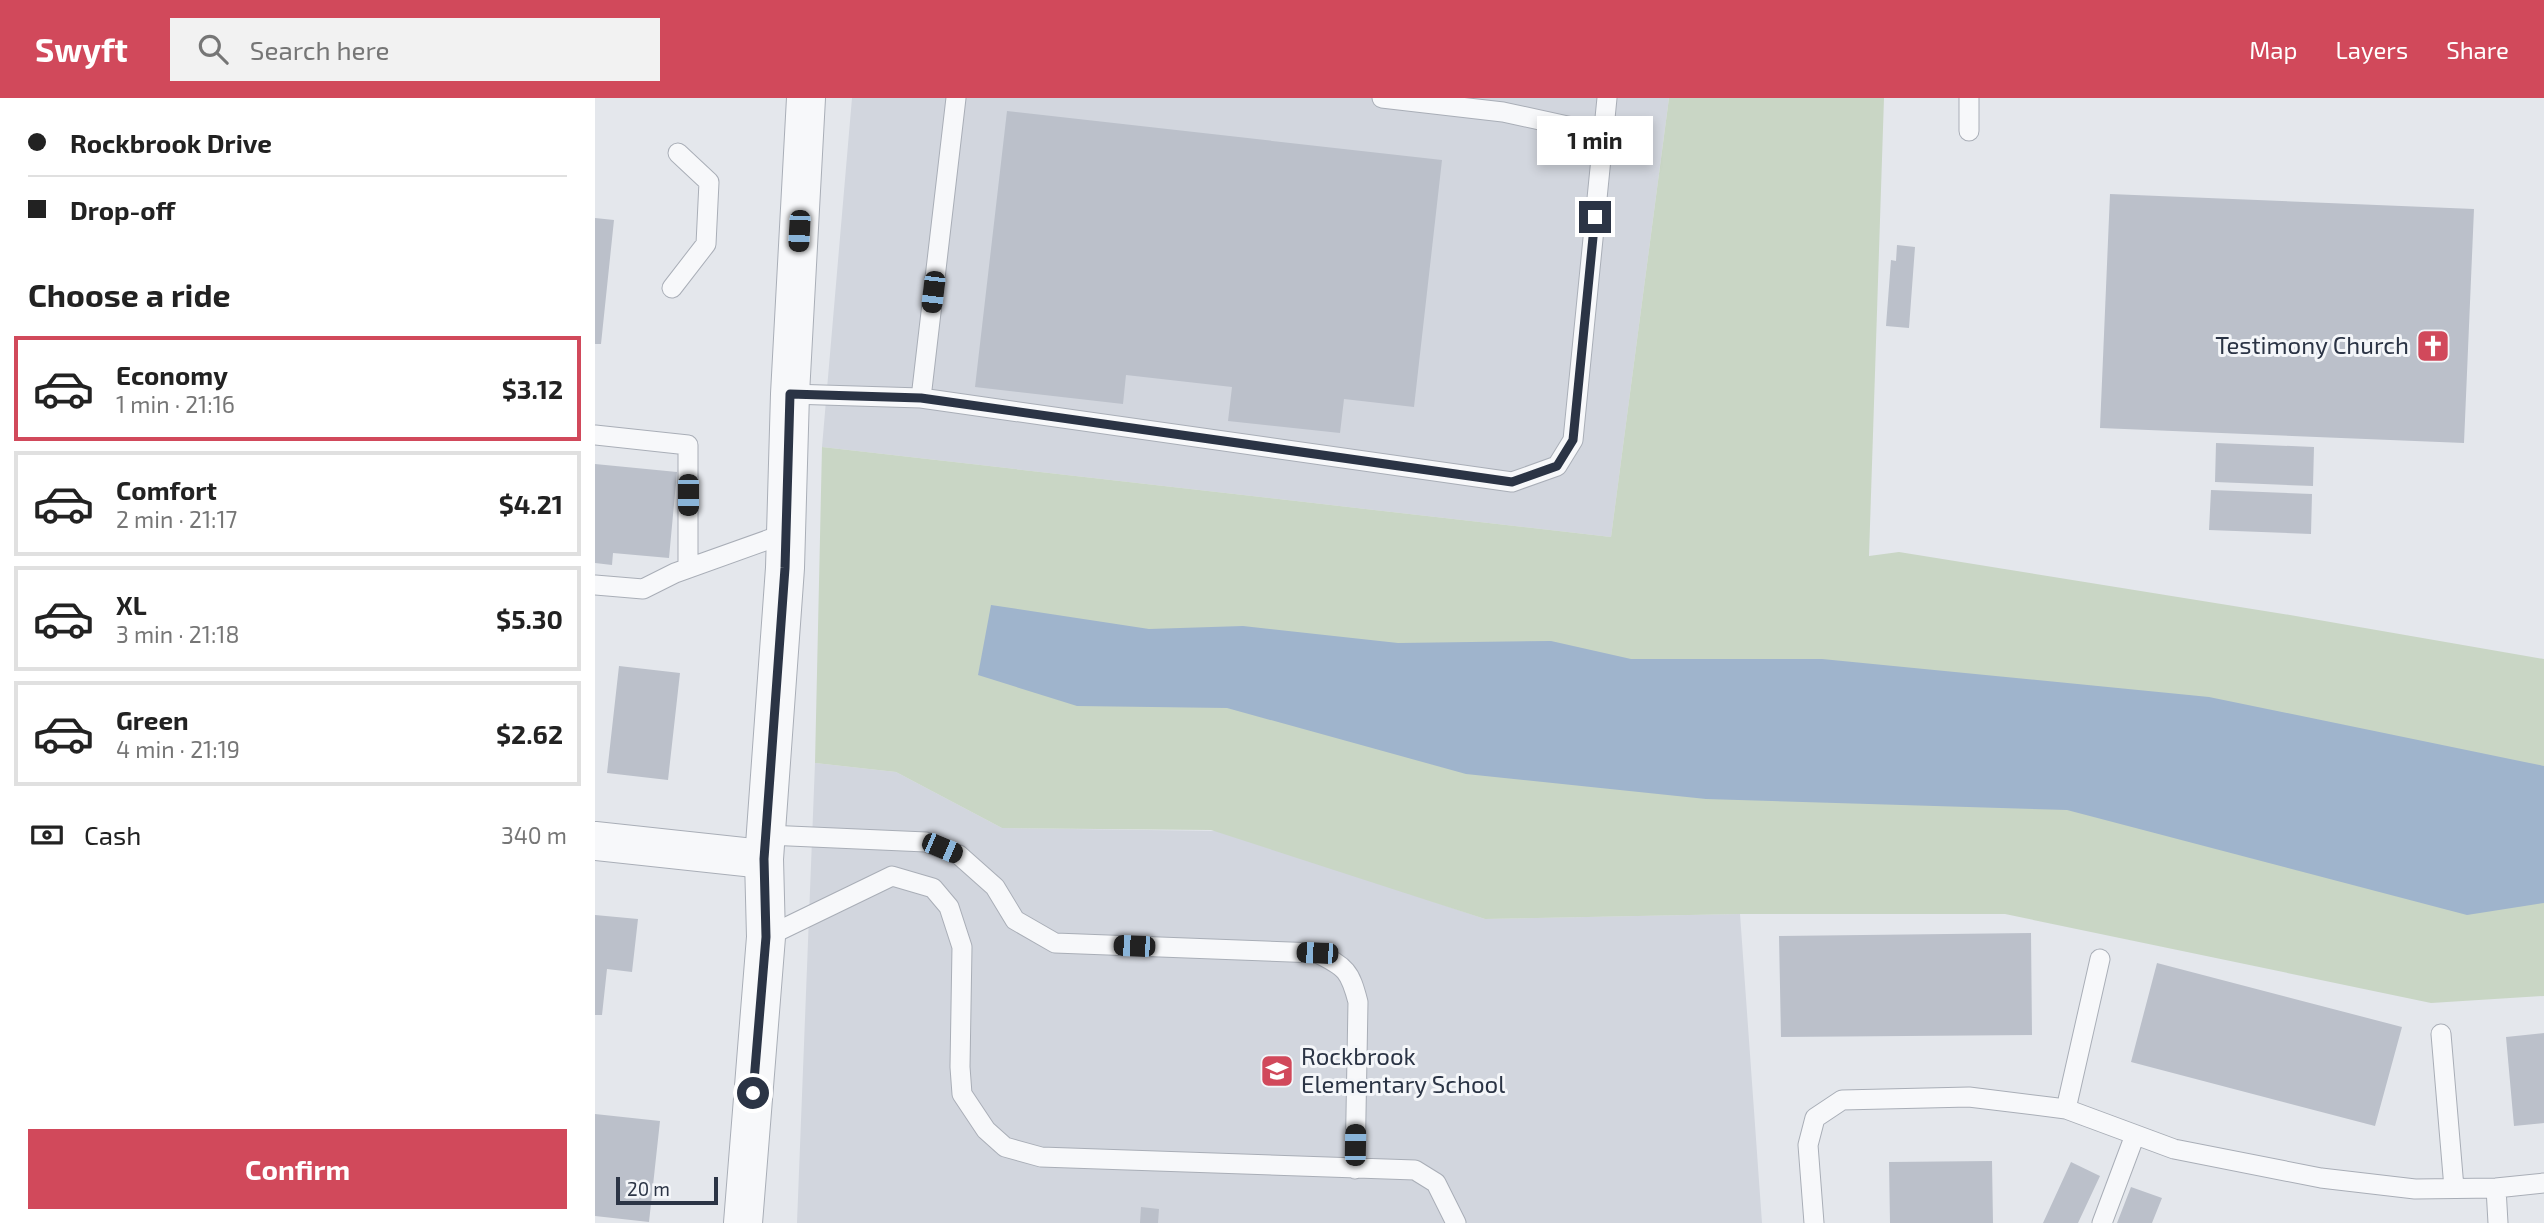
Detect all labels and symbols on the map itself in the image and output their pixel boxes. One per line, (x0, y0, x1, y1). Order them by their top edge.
callout: 1 min (1537, 116, 1653, 164)
route end (1579, 201, 1611, 233)
car (788, 209, 811, 253)
car (921, 270, 946, 314)
church icon: Testimony Church (2414, 327, 2452, 365)
place label: Testimony Church (2215, 330, 2409, 359)
car (678, 474, 699, 516)
car (919, 830, 966, 866)
car (1113, 935, 1156, 957)
car (1296, 942, 1339, 964)
place label: Rockbrook Elementary School (1301, 1041, 1505, 1098)
school or university icon: Rockbrook Elementary School (1258, 1052, 1296, 1090)
route start (737, 1077, 769, 1109)
car (1345, 1124, 1366, 1166)
scale bar (616, 1174, 717, 1206)

